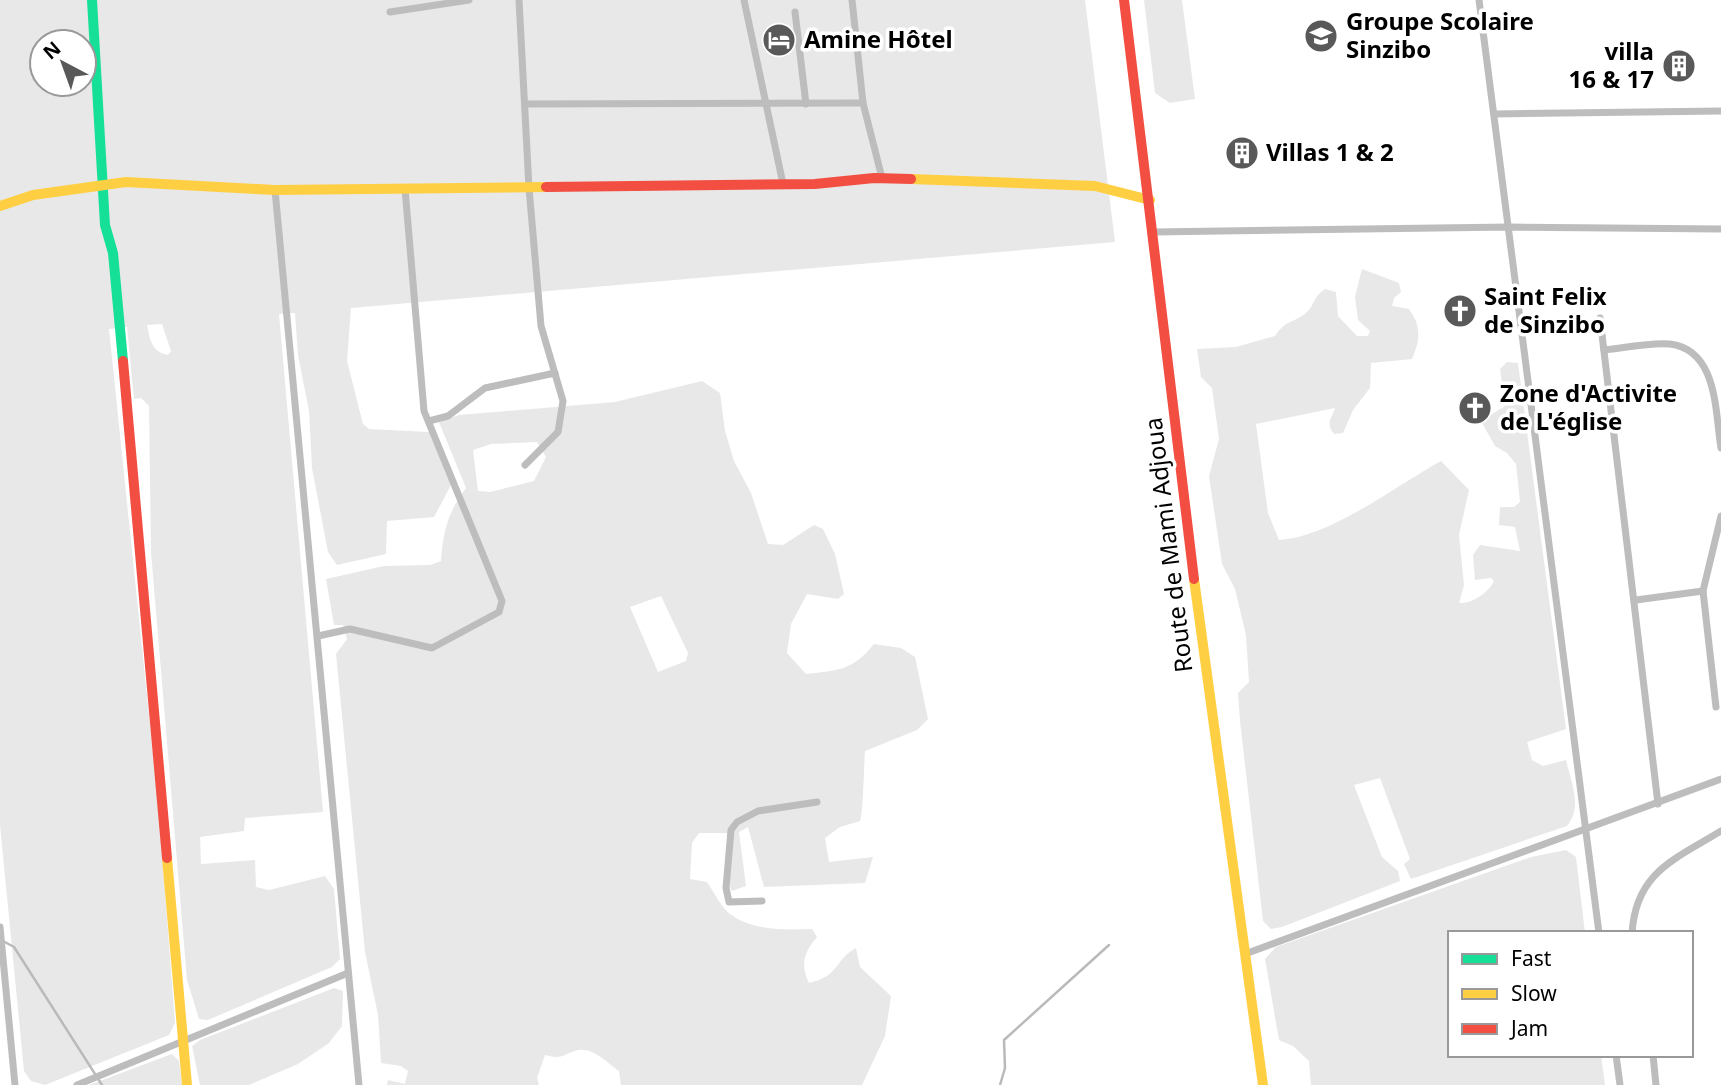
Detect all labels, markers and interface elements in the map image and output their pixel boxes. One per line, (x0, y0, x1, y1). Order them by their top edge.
place label: Groupe Scolaire Sinzibo (1346, 4, 1534, 65)
school or university icon: Groupe Scolaire Sinzibo (1302, 17, 1340, 55)
hotel icon: Amine Hôtel (760, 21, 798, 59)
place label: Amine Hôtel (804, 22, 953, 55)
north arrow (28, 28, 98, 98)
place label: villa 16 & 17 (1569, 34, 1654, 95)
text: N (37, 35, 66, 65)
building icon: villa 16 & 17 (1660, 47, 1698, 85)
building icon: Villas 1 & 2 (1223, 134, 1261, 172)
place label: Villas 1 & 2 (1266, 135, 1394, 168)
place label: Saint Felix de Sinzibo (1484, 279, 1607, 340)
church icon: Saint Felix de Sinzibo (1441, 292, 1479, 330)
place label: Zone d'Activite de L'église (1500, 376, 1677, 437)
church icon: Zone d'Activite de L'église (1456, 389, 1494, 427)
street label: Route de Mami Adjoua (1136, 416, 1200, 674)
legend (1448, 931, 1693, 1057)
text: Fast (1511, 944, 1552, 972)
text: Slow (1511, 979, 1557, 1007)
text: Jam (1509, 1014, 1548, 1042)

